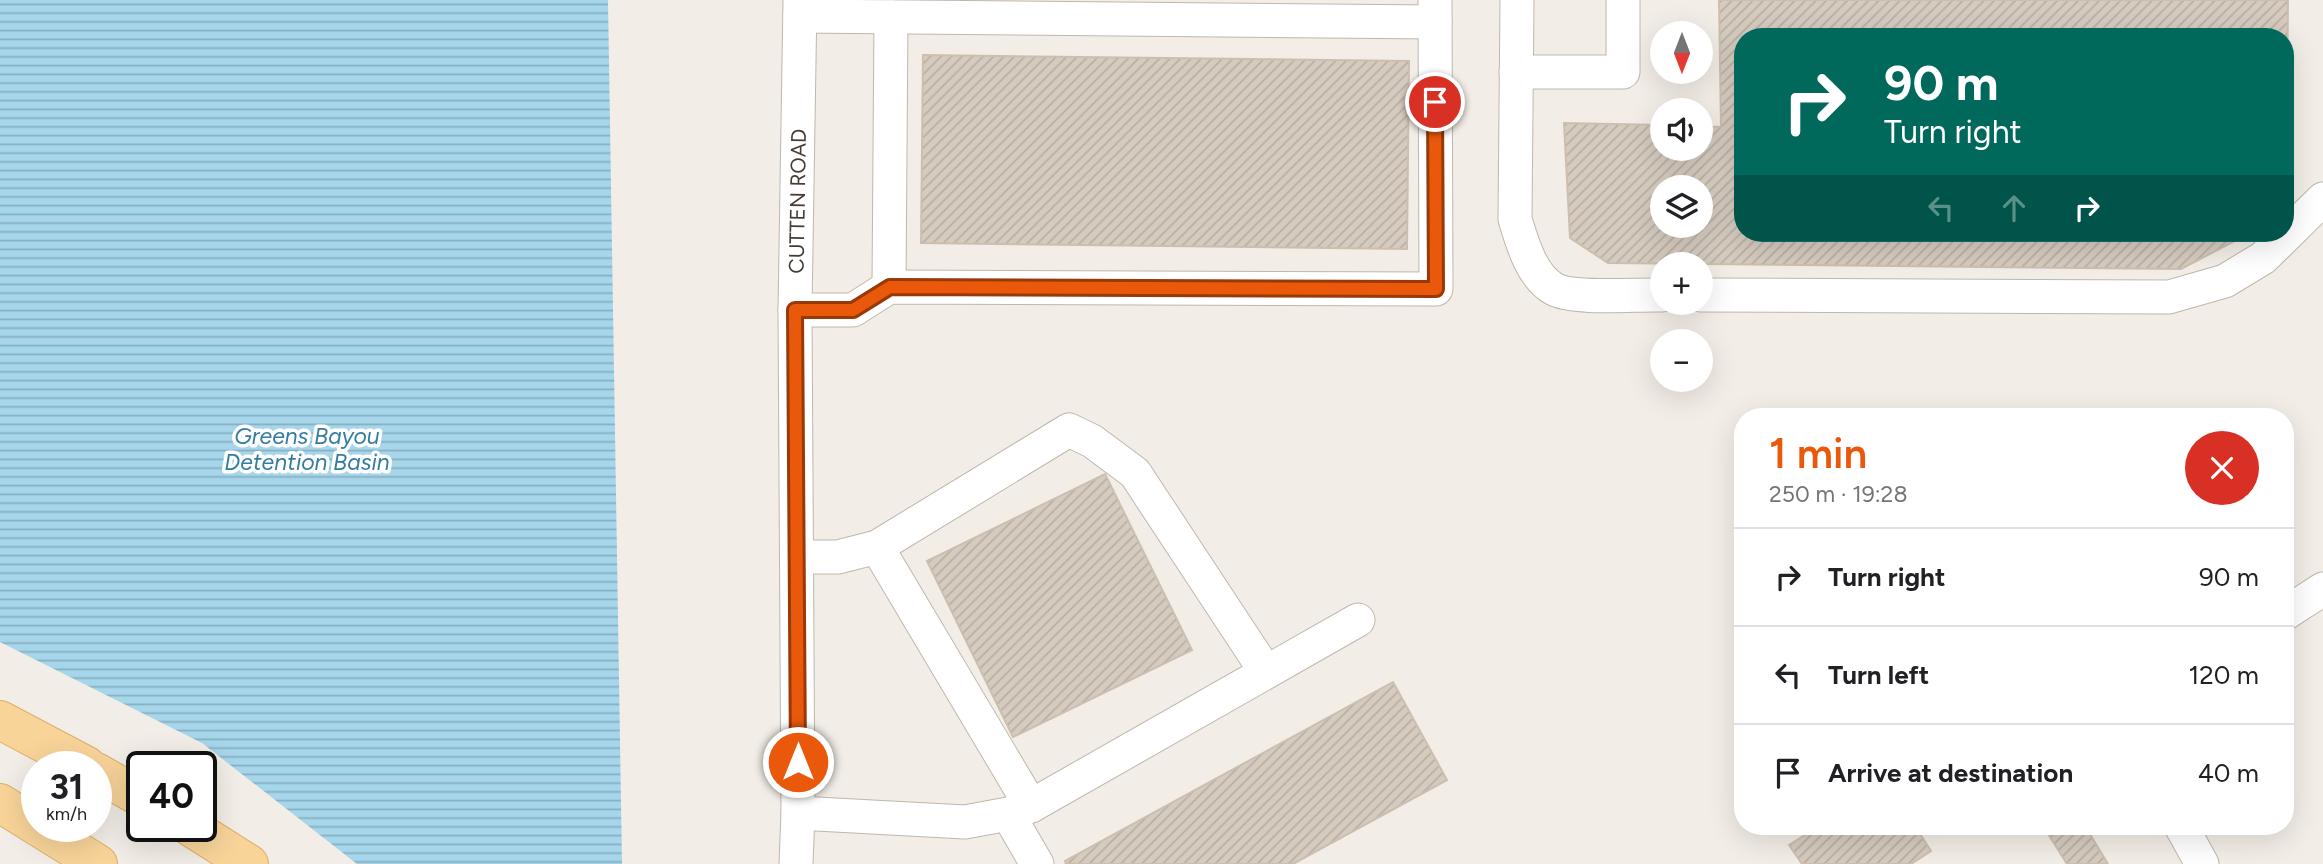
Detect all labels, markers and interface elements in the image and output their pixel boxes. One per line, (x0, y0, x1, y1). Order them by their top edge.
north arrow (1650, 21, 1713, 84)
map controls (1650, 21, 1713, 392)
text: 90 m (1884, 53, 1999, 112)
icon: right (1769, 56, 1860, 147)
pin (1405, 72, 1465, 132)
icon: arrive (1416, 83, 1454, 121)
button: sound (1650, 98, 1713, 161)
text: Turn right (1884, 113, 2022, 151)
street label: CUTTEN ROAD (783, 128, 810, 274)
button: layers (1650, 175, 1713, 238)
icon: left (1922, 189, 1960, 227)
icon: ahead (1995, 189, 2033, 227)
icon: right (2068, 189, 2106, 227)
button: + (1650, 252, 1713, 315)
button: − (1650, 329, 1713, 392)
water label: Greens Bayou Detention Basin (224, 422, 390, 476)
text: 1 min (1769, 428, 1867, 479)
button: close (2185, 431, 2259, 505)
text: 250 m · 19:28 (1769, 480, 1908, 508)
icon: right (1769, 558, 1807, 596)
text: Turn right (1828, 561, 1945, 593)
text: 90 m (2199, 561, 2259, 593)
icon: left (1769, 656, 1807, 694)
text: Turn left (1828, 659, 1929, 691)
text: 120 m (2189, 659, 2259, 691)
position arrow (761, 725, 835, 799)
speed limit sign: 40 (126, 751, 217, 842)
icon: arrive (1769, 754, 1807, 792)
text: Arrive at destination (1828, 757, 2073, 789)
text: 40 m (2198, 757, 2259, 789)
text: 31 (49, 766, 84, 808)
text: km/h (46, 803, 87, 825)

